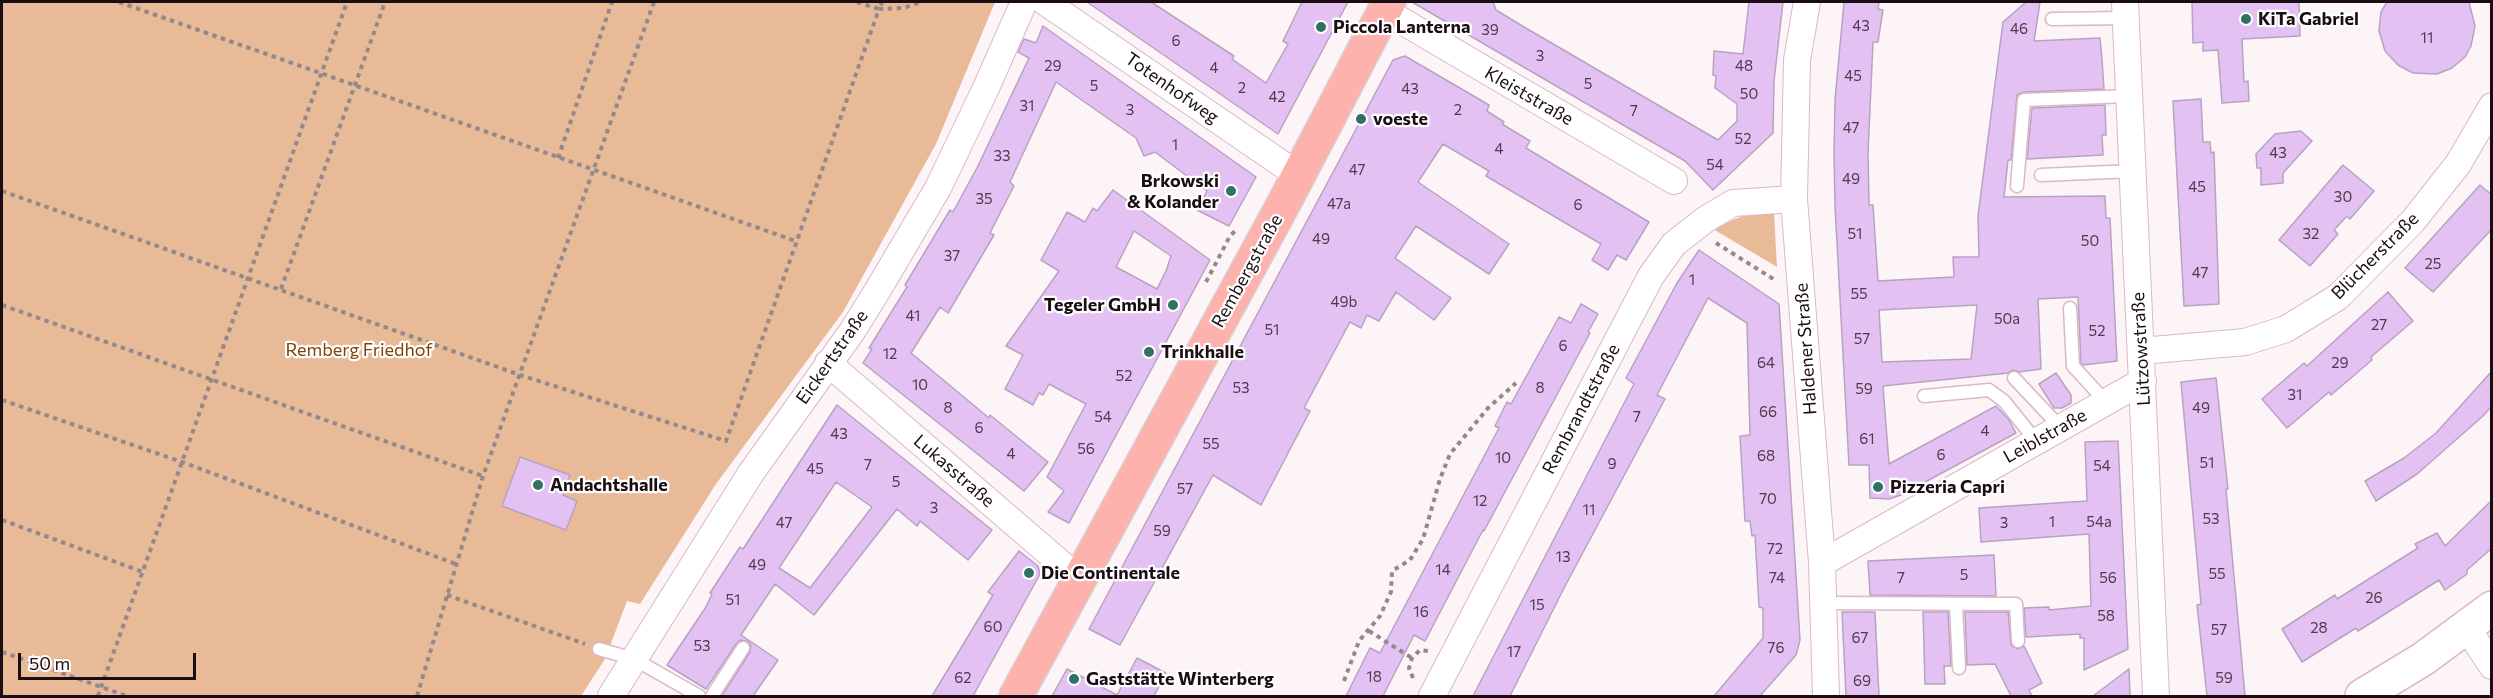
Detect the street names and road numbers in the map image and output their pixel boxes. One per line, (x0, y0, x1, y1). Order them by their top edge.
street label: Totenhofweg (1121, 48, 1223, 128)
street label: Kleiststraße (1481, 62, 1577, 130)
street label: Blücherstraße (2327, 208, 2423, 304)
street label: Rembergstraße (1207, 211, 1287, 331)
street label: Haldener Straße (1791, 282, 1821, 416)
street label: Lützowstraße (2127, 292, 2155, 406)
street label: Eickertstraße (792, 306, 872, 408)
street label: Rembrandtstraße (1538, 340, 1624, 478)
street label: Leiblstraße (2000, 404, 2090, 468)
street label: Lukasstraße (909, 430, 999, 512)

